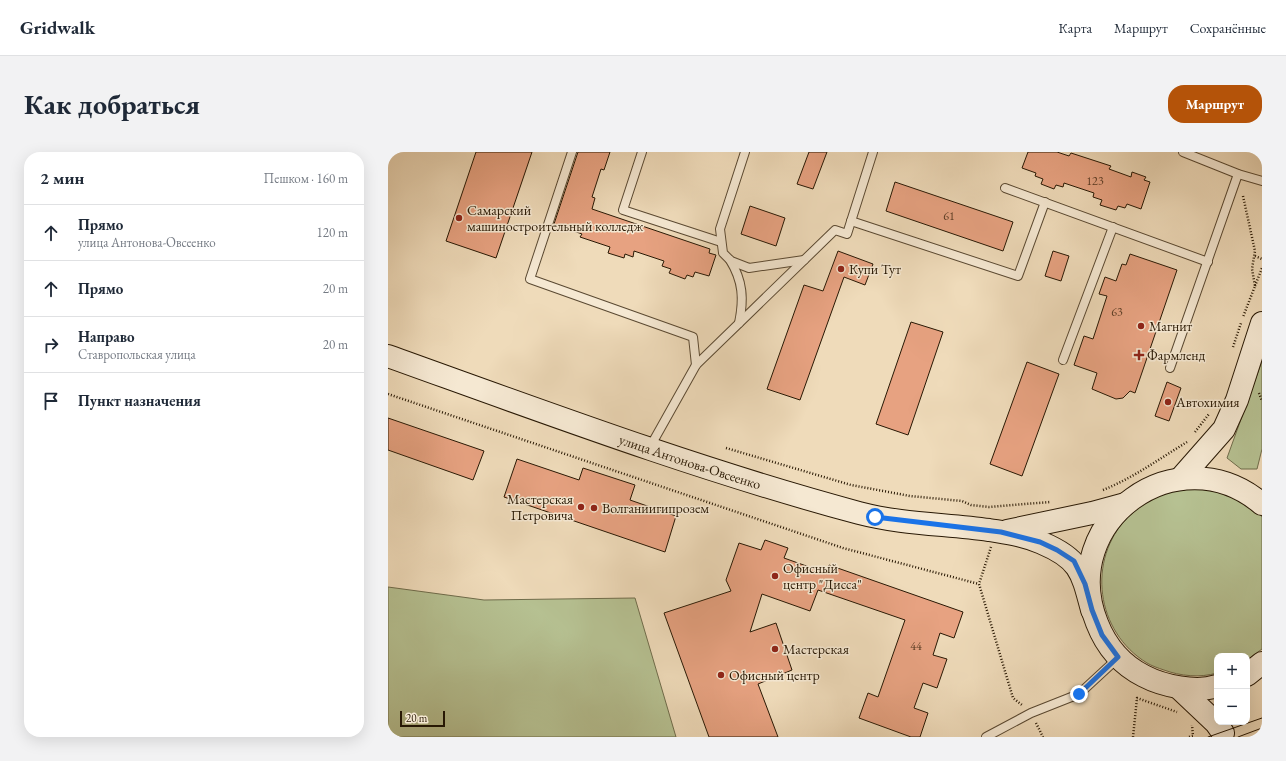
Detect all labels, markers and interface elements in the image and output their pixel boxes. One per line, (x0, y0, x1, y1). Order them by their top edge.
text: Gridwalk (20, 15, 95, 40)
text: Карта (1059, 19, 1092, 37)
text: Маршрут (1114, 19, 1168, 37)
text: Сохранённые (1190, 19, 1266, 37)
button: Маршрут (1168, 85, 1262, 123)
text: Как добраться (24, 86, 200, 122)
text: 2 мин (40, 167, 84, 189)
text: Пешком · 160 m (264, 170, 348, 187)
house number: 123 (1086, 173, 1104, 189)
place label: Самарский машиностроительный колледж (467, 201, 643, 235)
house number: 61 (943, 208, 955, 224)
marker: Самарский машиностроительный колледж (454, 213, 464, 223)
text: Прямо (78, 215, 123, 234)
icon: ahead (40, 222, 62, 244)
text: 120 m (317, 224, 348, 241)
text: улица Антонова-Овсеенко (78, 234, 216, 251)
place label: Купи Тут (849, 260, 901, 278)
marker: Купи Тут (836, 264, 846, 274)
icon: ahead (40, 278, 62, 300)
text: Прямо (78, 279, 123, 298)
text: 20 m (323, 280, 348, 297)
house number: 63 (1111, 304, 1123, 320)
place label: Магнит (1149, 317, 1193, 335)
marker: Магнит (1136, 321, 1146, 331)
text: Направо (78, 327, 135, 346)
icon: right (40, 334, 62, 356)
text: 20 m (323, 336, 348, 353)
text: Ставропольская улица (78, 346, 196, 363)
place label: Фармленд (1147, 346, 1206, 364)
marker: Фармленд (1134, 350, 1144, 360)
icon: arrive (40, 390, 62, 412)
text: Пункт назначения (78, 391, 201, 410)
place label: Автохимия (1175, 393, 1240, 411)
marker: Автохимия (1163, 397, 1173, 407)
street label: улица Антонова-Овсеенко (617, 430, 763, 493)
place label: Мастерская Петровича (507, 490, 573, 524)
place label: Волганиигипрозем (602, 499, 709, 517)
marker: Мастерская Петровича (576, 502, 586, 512)
marker: Волганиигипрозем (589, 503, 599, 513)
route start (866, 508, 884, 526)
place label: Офисный центр "Дисса" (783, 559, 862, 593)
marker: Офисный центр "Дисса" (770, 571, 780, 581)
house number: 44 (910, 638, 922, 654)
place label: Мастерская (783, 640, 849, 658)
marker: Мастерская (770, 644, 780, 654)
map controls (1214, 653, 1250, 725)
button: + (1214, 653, 1250, 689)
place label: Офисный центр (729, 666, 820, 684)
marker: Офисный центр (716, 670, 726, 680)
route end (1070, 685, 1088, 703)
button: − (1214, 689, 1250, 725)
scale bar (400, 709, 445, 728)
text: 20 m (406, 711, 427, 725)

